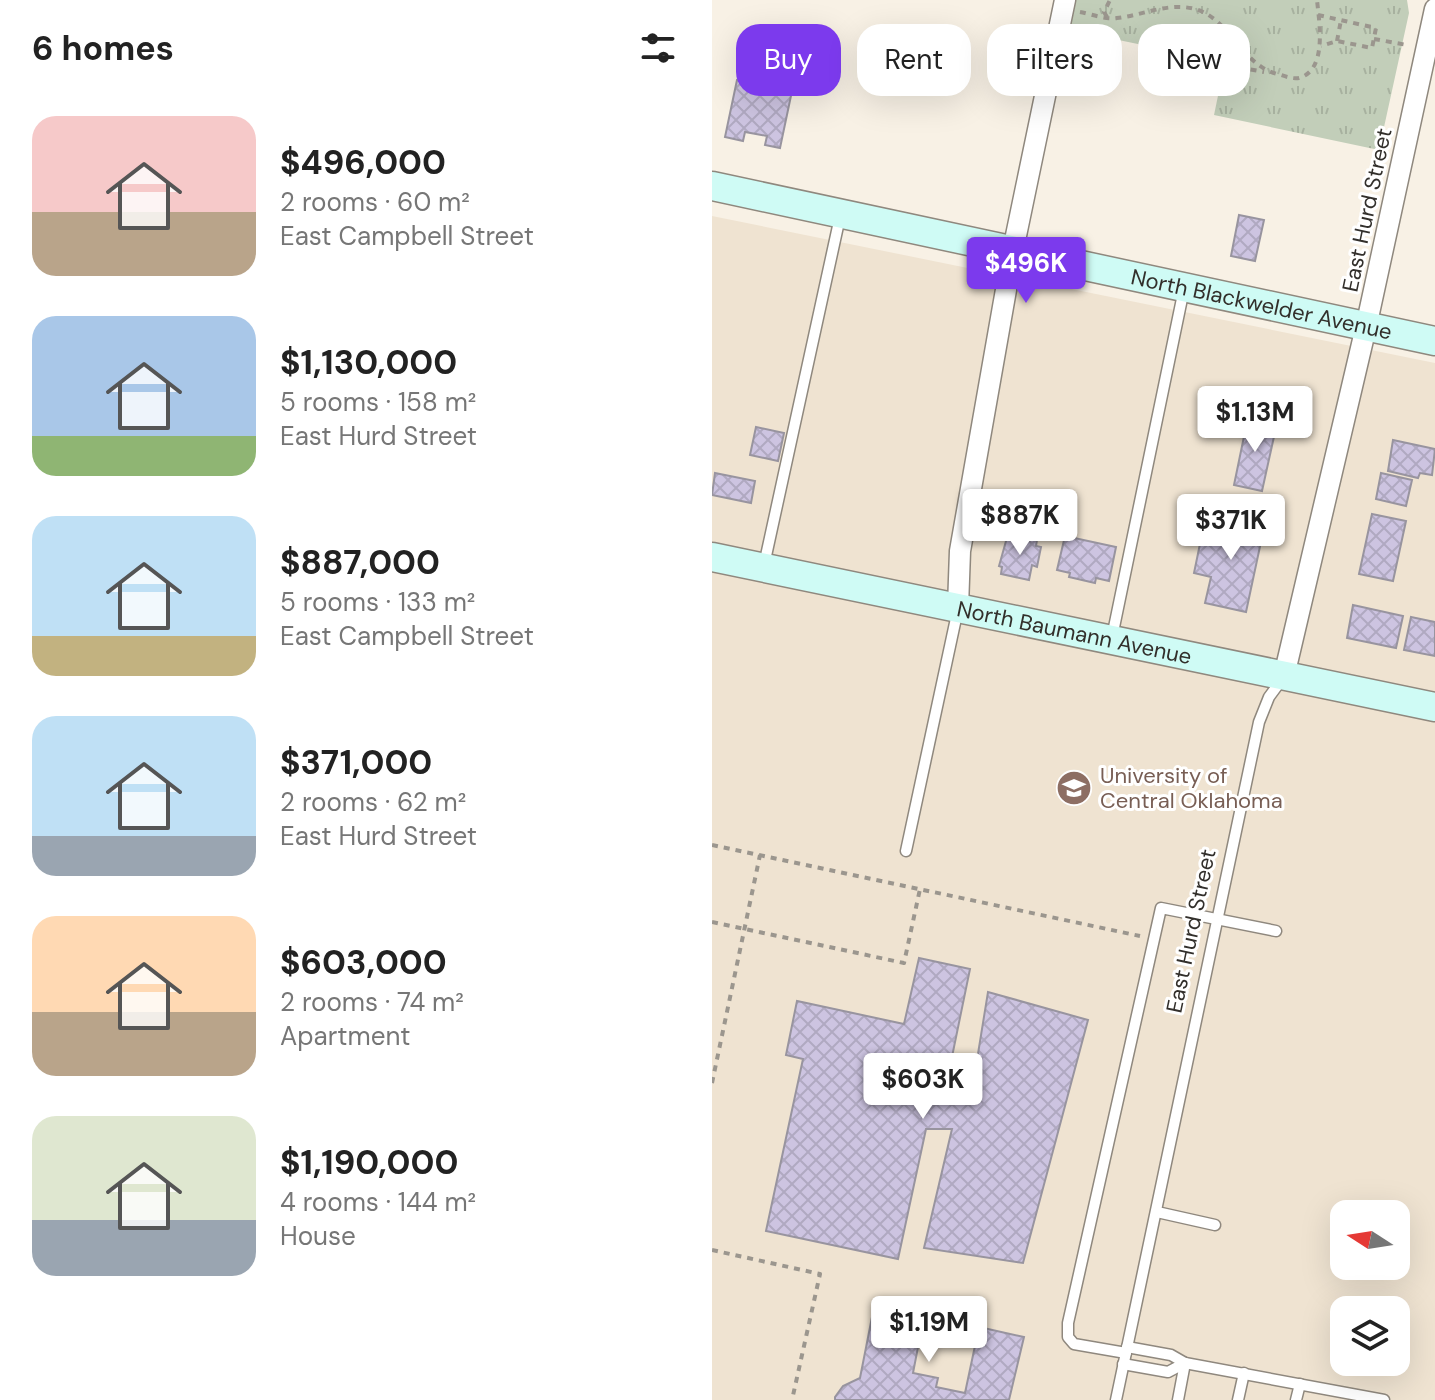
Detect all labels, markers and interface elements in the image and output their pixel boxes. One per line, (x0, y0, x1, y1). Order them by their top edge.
chip: Buy (736, 24, 841, 96)
chip: Rent (857, 24, 971, 96)
chip: Filters (987, 24, 1122, 96)
chip: New (1138, 24, 1250, 96)
text: 6 homes (32, 26, 174, 71)
icon: filters (636, 26, 680, 70)
street label: East Hurd Street (1335, 125, 1399, 295)
text: $496,000 (280, 140, 446, 185)
icon: home (96, 148, 192, 244)
text: 2 rooms · 60 m² (280, 185, 470, 219)
text: East Campbell Street (280, 219, 534, 253)
pin: $496K (970, 237, 1082, 305)
text: $496K (985, 246, 1067, 280)
street label: North Blackwelder Avenue (1128, 262, 1395, 346)
text: $1,130,000 (280, 340, 457, 385)
icon: home (96, 348, 192, 444)
text: 5 rooms · 158 m² (280, 385, 476, 419)
pin: $1.13M (1190, 386, 1320, 454)
text: $1.13M (1215, 395, 1295, 429)
text: East Hurd Street (280, 419, 477, 453)
pin: $887K (964, 489, 1076, 557)
pin: $371K (1175, 494, 1287, 562)
text: $887K (980, 498, 1060, 532)
text: $371K (1195, 503, 1267, 537)
text: $887,000 (280, 540, 440, 585)
icon: home (96, 548, 192, 644)
text: 5 rooms · 133 m² (280, 585, 475, 619)
street label: North Baumann Avenue (954, 594, 1194, 671)
text: East Campbell Street (280, 619, 534, 653)
text: $371,000 (280, 740, 432, 785)
icon: home (96, 748, 192, 844)
place label: University of Central Oklahoma (1100, 761, 1283, 815)
school or university icon: University of Central Oklahoma (1055, 769, 1093, 807)
text: 2 rooms · 62 m² (280, 785, 466, 819)
text: East Hurd Street (280, 819, 477, 853)
street label: East Hurd Street (1159, 846, 1223, 1016)
text: $603,000 (280, 940, 447, 985)
icon: home (96, 948, 192, 1044)
text: 2 rooms · 74 m² (280, 985, 464, 1019)
text: Apartment (280, 1019, 411, 1053)
pin: $603K (867, 1053, 979, 1121)
text: $603K (881, 1062, 965, 1096)
text: $1,190,000 (280, 1140, 458, 1185)
icon: home (96, 1148, 192, 1244)
text: 4 rooms · 144 m² (280, 1185, 476, 1219)
north arrow (1330, 1200, 1410, 1280)
map controls (1330, 1200, 1410, 1376)
text: House (280, 1219, 356, 1253)
pin: $1.19M (864, 1296, 994, 1364)
button: layers (1330, 1296, 1410, 1376)
text: $1.19M (889, 1305, 969, 1339)

